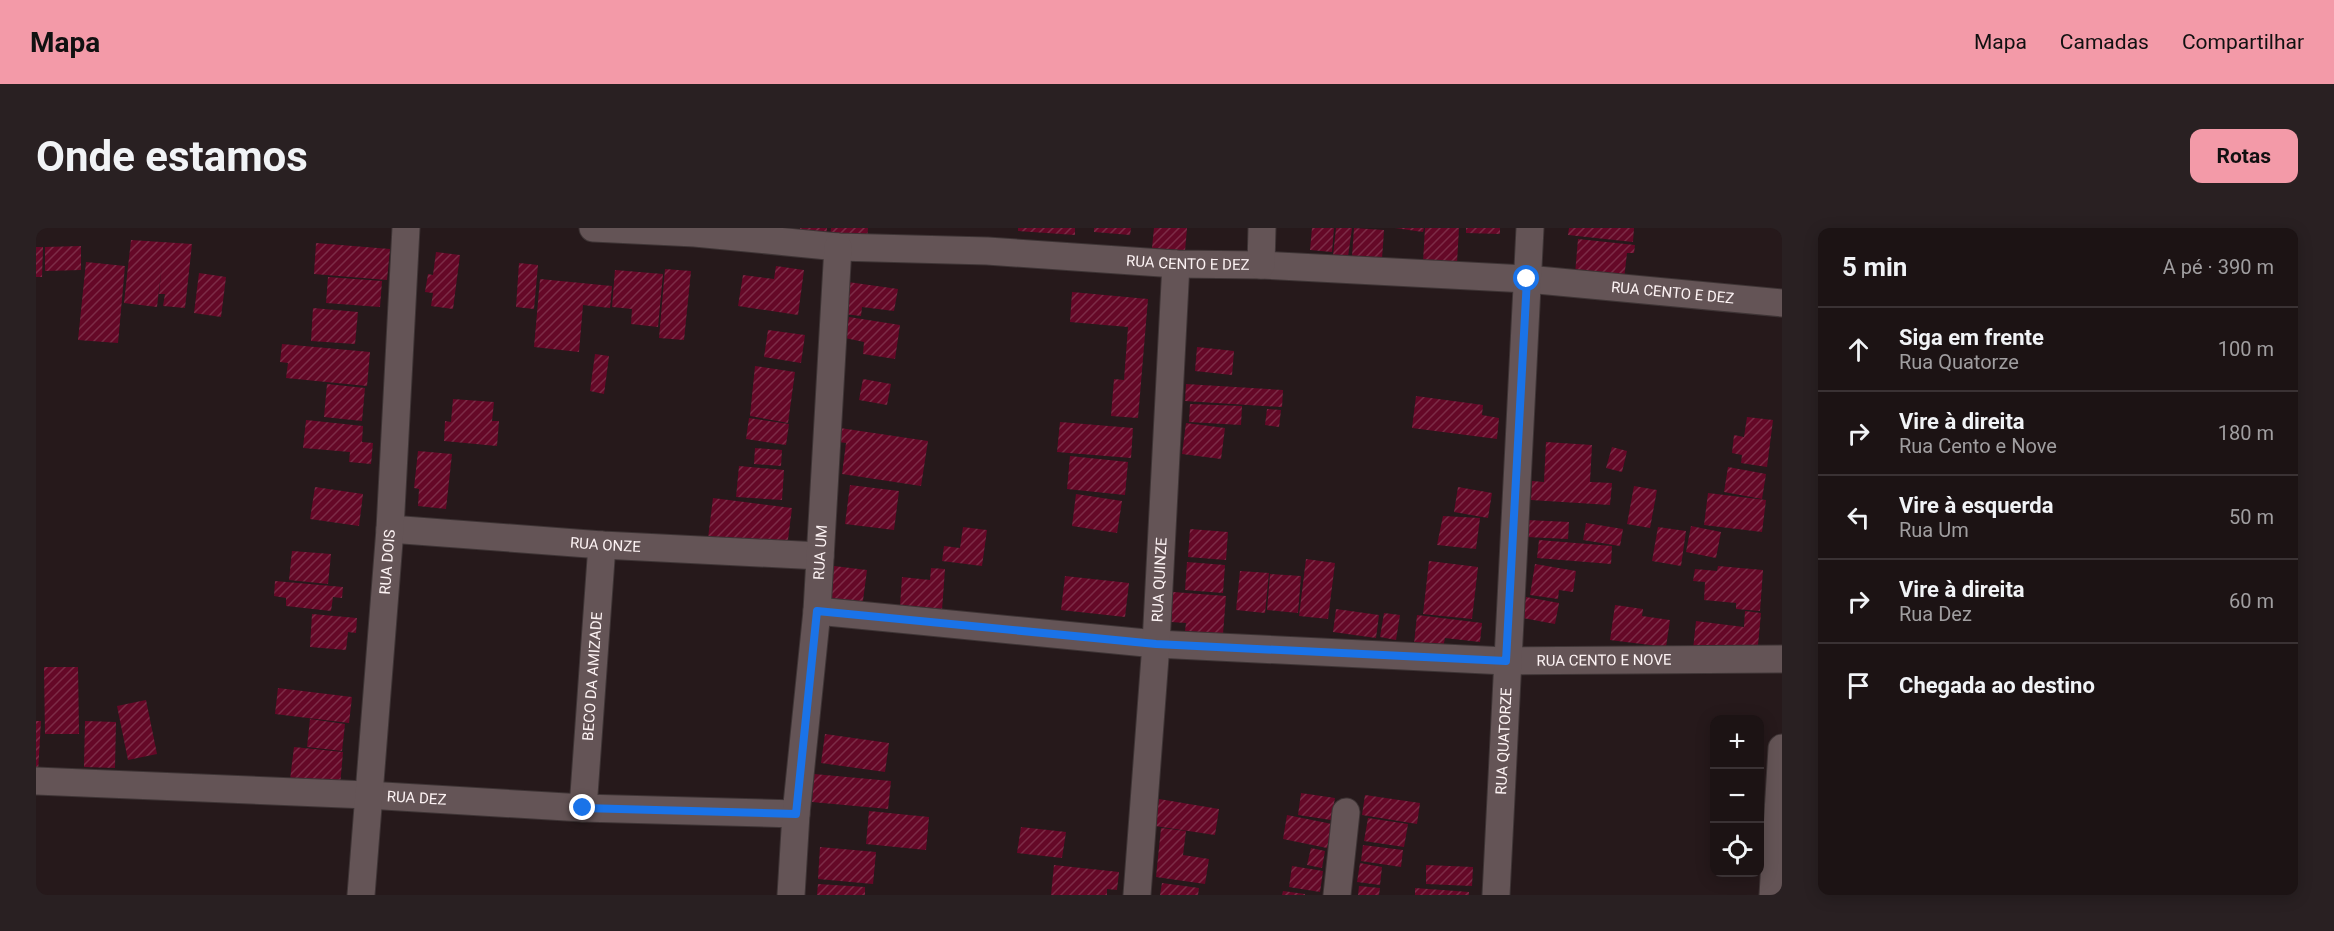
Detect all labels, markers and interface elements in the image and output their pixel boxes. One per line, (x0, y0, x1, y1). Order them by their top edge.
text: Mapa (30, 26, 100, 59)
text: Mapa (1974, 30, 2027, 54)
text: Camadas (2060, 30, 2149, 54)
text: Compartilhar (2182, 30, 2304, 54)
button: Rotas (2190, 129, 2298, 183)
text: Onde estamos (36, 132, 308, 181)
street label: RUA CENTO E DEZ (1125, 252, 1250, 274)
text: 5 min (1842, 252, 1907, 282)
text: A pé · 390 m (2163, 255, 2274, 279)
route start (1513, 265, 1539, 291)
street label: RUA CENTO E DEZ (1610, 278, 1735, 307)
text: Siga em frente (1899, 325, 2044, 350)
icon: ahead (1842, 333, 1875, 366)
text: 100 m (2218, 337, 2274, 361)
text: Rua Quatorze (1899, 350, 2019, 374)
text: Vire à direita (1899, 409, 2025, 434)
icon: right (1842, 417, 1875, 450)
text: 180 m (2218, 421, 2274, 445)
text: Rua Cento e Nove (1899, 434, 2057, 458)
text: Vire à esquerda (1899, 493, 2053, 518)
icon: left (1842, 501, 1875, 534)
text: 50 m (2229, 505, 2274, 529)
text: Rua Um (1899, 518, 1969, 542)
street label: RUA UM (810, 524, 831, 580)
street label: RUA DOIS (376, 529, 399, 595)
street label: RUA ONZE (569, 534, 642, 556)
street label: RUA QUINZE (1148, 537, 1171, 623)
text: Vire à direita (1899, 577, 2025, 602)
icon: right (1842, 585, 1875, 618)
text: 60 m (2229, 589, 2274, 613)
text: Rua Dez (1899, 602, 1972, 626)
street label: BECO DA AMIZADE (579, 611, 606, 741)
street label: RUA CENTO E NOVE (1536, 651, 1672, 670)
icon: arrive (1842, 669, 1875, 702)
text: Chegada ao destino (1899, 673, 2095, 698)
street label: RUA QUATORZE (1492, 687, 1516, 795)
map controls (1710, 715, 1764, 877)
button: + (1710, 715, 1764, 769)
button: − (1710, 769, 1764, 823)
street label: RUA DEZ (386, 787, 447, 809)
route end (569, 794, 595, 820)
button: locate (1710, 823, 1764, 877)

